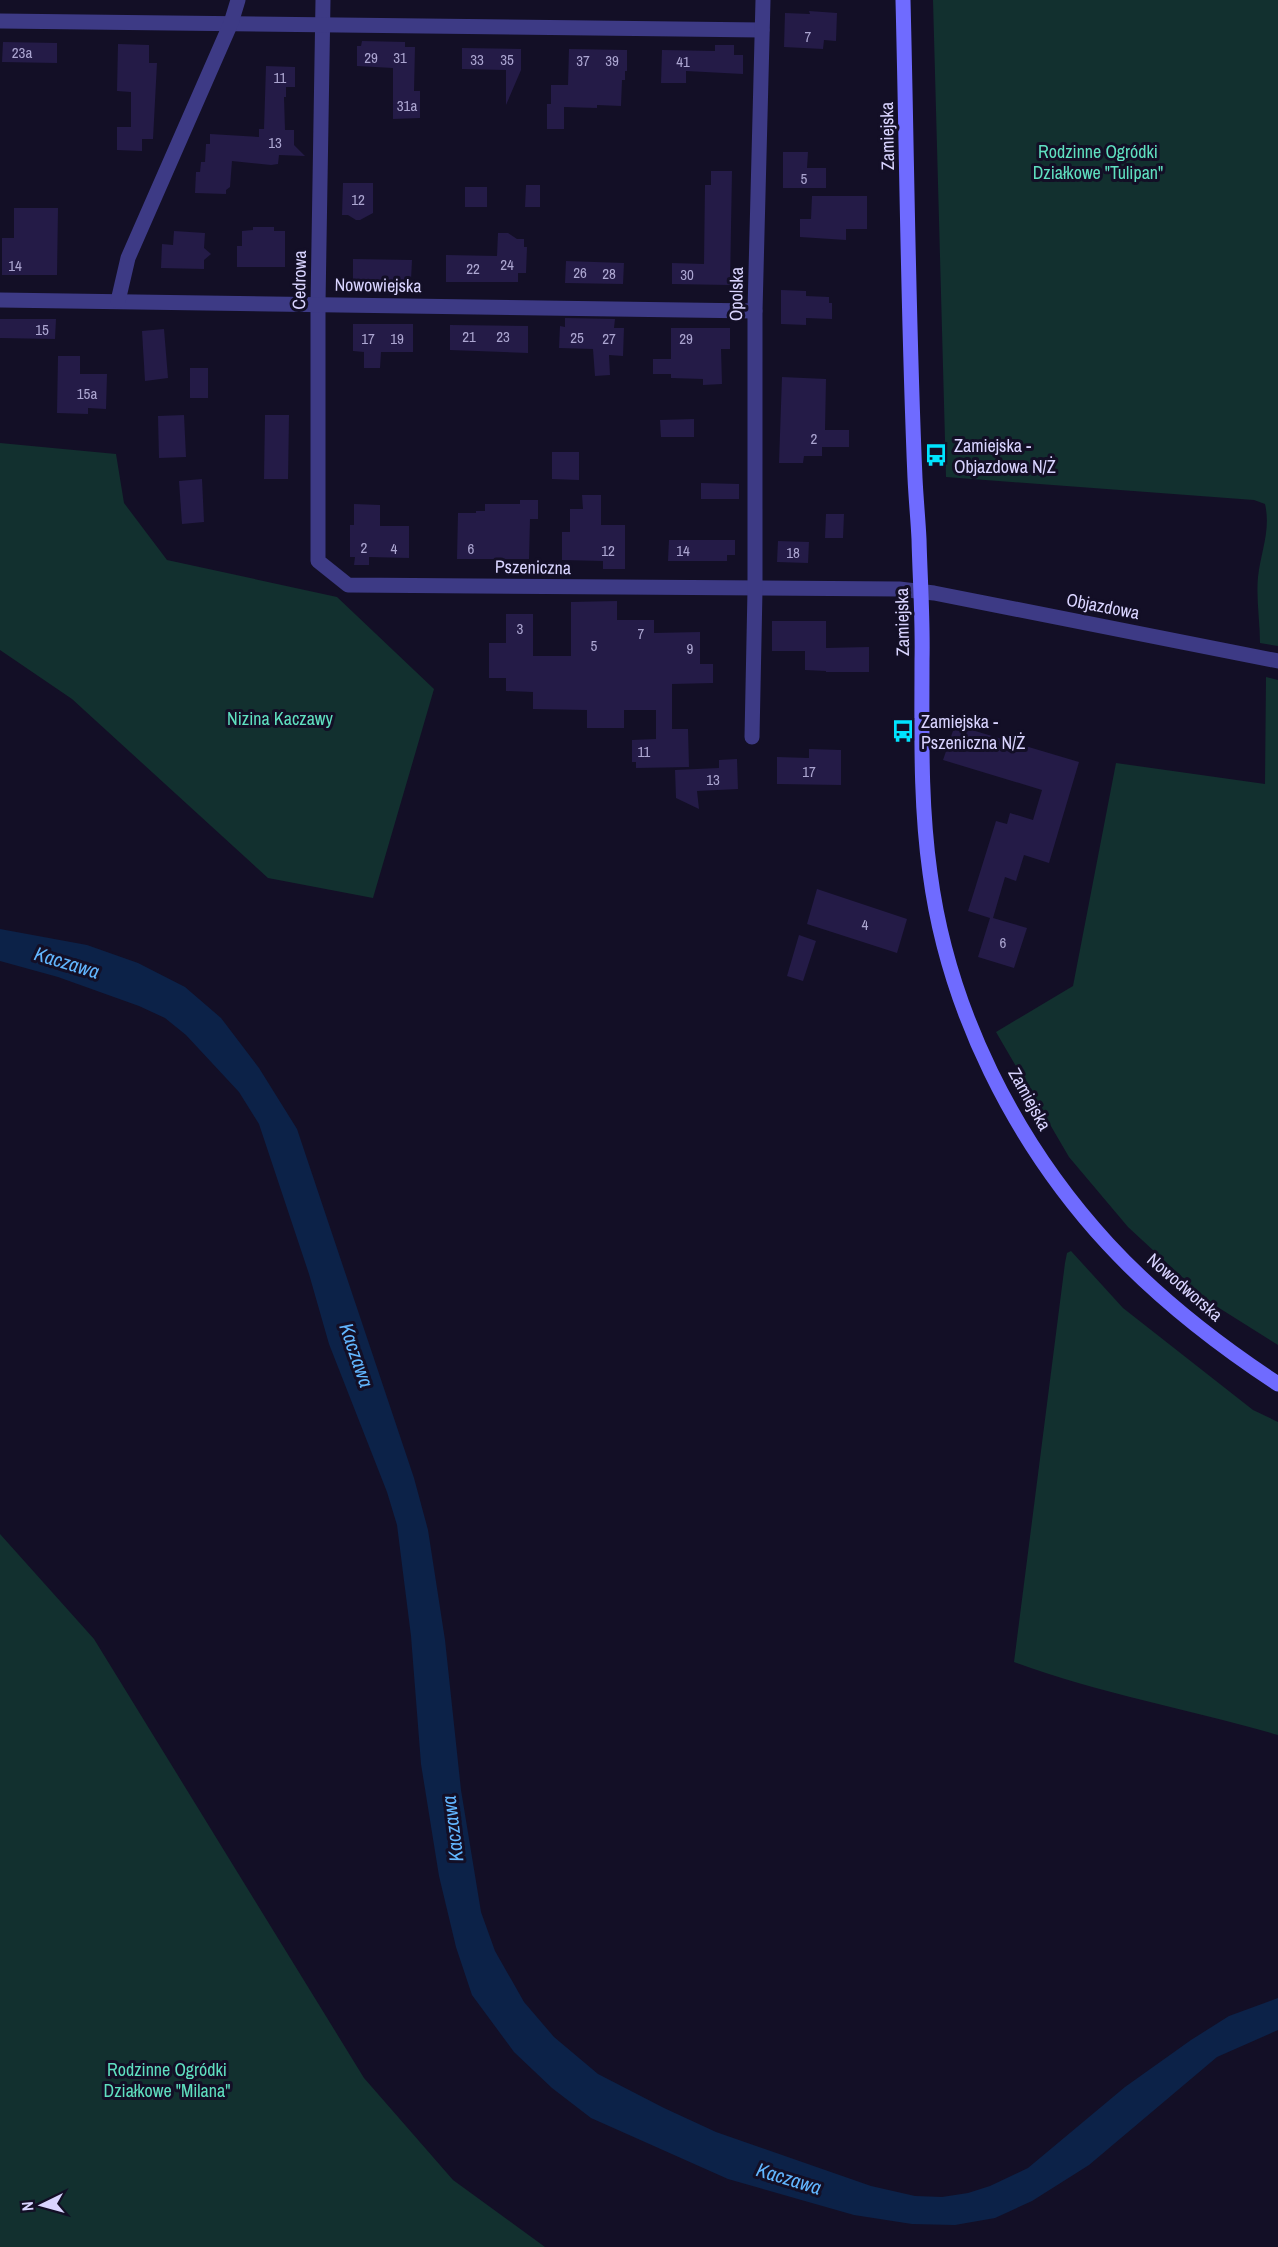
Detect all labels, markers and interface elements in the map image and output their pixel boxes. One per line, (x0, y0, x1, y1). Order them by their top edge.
house number: 7 (805, 26, 812, 47)
house number: 23a (12, 42, 32, 63)
house number: 29 (364, 47, 378, 68)
house number: 31 (393, 47, 407, 68)
house number: 33 (470, 49, 484, 70)
house number: 35 (500, 49, 514, 70)
house number: 37 (576, 50, 590, 71)
house number: 39 (605, 50, 619, 71)
house number: 41 (676, 51, 690, 72)
house number: 11 (274, 67, 287, 88)
house number: 31a (397, 95, 417, 116)
street label: Zamiejska (874, 102, 900, 170)
house number: 13 (268, 132, 282, 153)
park label: Rodzinne Ogródki Działkowe "Tulipan" (1033, 139, 1163, 185)
house number: 5 (801, 168, 808, 189)
house number: 12 (351, 189, 365, 210)
street label: Cedrowa (286, 250, 312, 310)
house number: 24 (500, 254, 514, 275)
house number: 14 (8, 255, 22, 276)
house number: 22 (466, 258, 480, 279)
house number: 26 (573, 262, 587, 283)
house number: 28 (602, 263, 616, 284)
house number: 30 (680, 264, 694, 285)
street label: Opolska (723, 267, 749, 321)
street label: Nowowiejska (334, 272, 422, 298)
house number: 15 (35, 319, 49, 340)
house number: 21 (462, 326, 476, 347)
house number: 23 (496, 326, 510, 347)
house number: 25 (570, 327, 584, 348)
house number: 17 (361, 328, 375, 349)
house number: 19 (390, 328, 404, 349)
house number: 27 (602, 328, 616, 349)
house number: 29 (679, 328, 693, 349)
house number: 15a (77, 383, 97, 404)
house number: 2 (811, 428, 818, 449)
place label: Zamiejska - Objazdowa N/Ż (954, 433, 1056, 479)
bus stop icon: Zamiejska - Objazdowa N/Ż (923, 442, 949, 468)
house number: 2 (361, 537, 368, 558)
house number: 4 (391, 538, 398, 559)
house number: 6 (468, 538, 475, 559)
house number: 12 (601, 540, 615, 561)
house number: 14 (676, 540, 690, 561)
house number: 18 (786, 542, 800, 563)
street label: Pszeniczna (495, 554, 571, 580)
street label: Objazdowa (1064, 587, 1142, 625)
street label: Zamiejska (889, 588, 915, 656)
house number: 3 (517, 618, 524, 639)
house number: 7 (638, 623, 645, 644)
house number: 5 (591, 635, 598, 656)
house number: 9 (687, 638, 694, 659)
park label: Nizina Kaczawy (227, 706, 334, 731)
place label: Zamiejska - Pszeniczna N/Ż (921, 709, 1025, 755)
bus stop icon: Zamiejska - Pszeniczna N/Ż (890, 718, 916, 744)
house number: 11 (638, 741, 651, 762)
house number: 17 (802, 761, 816, 782)
house number: 13 (706, 769, 720, 790)
house number: 4 (862, 914, 869, 935)
house number: 6 (1000, 932, 1007, 953)
water label: Kaczawa (31, 939, 103, 985)
street label: Zamiejska (1003, 1063, 1057, 1135)
street label: Nowodworska (1142, 1247, 1228, 1327)
water label: Kaczawa (333, 1319, 381, 1391)
water label: Kaczawa (435, 1794, 469, 1864)
park label: Rodzinne Ogródki Działkowe "Milana" (104, 2057, 230, 2103)
water label: Kaczawa (753, 2155, 825, 2201)
north arrow (12, 2175, 72, 2235)
text: N (16, 2201, 38, 2212)

